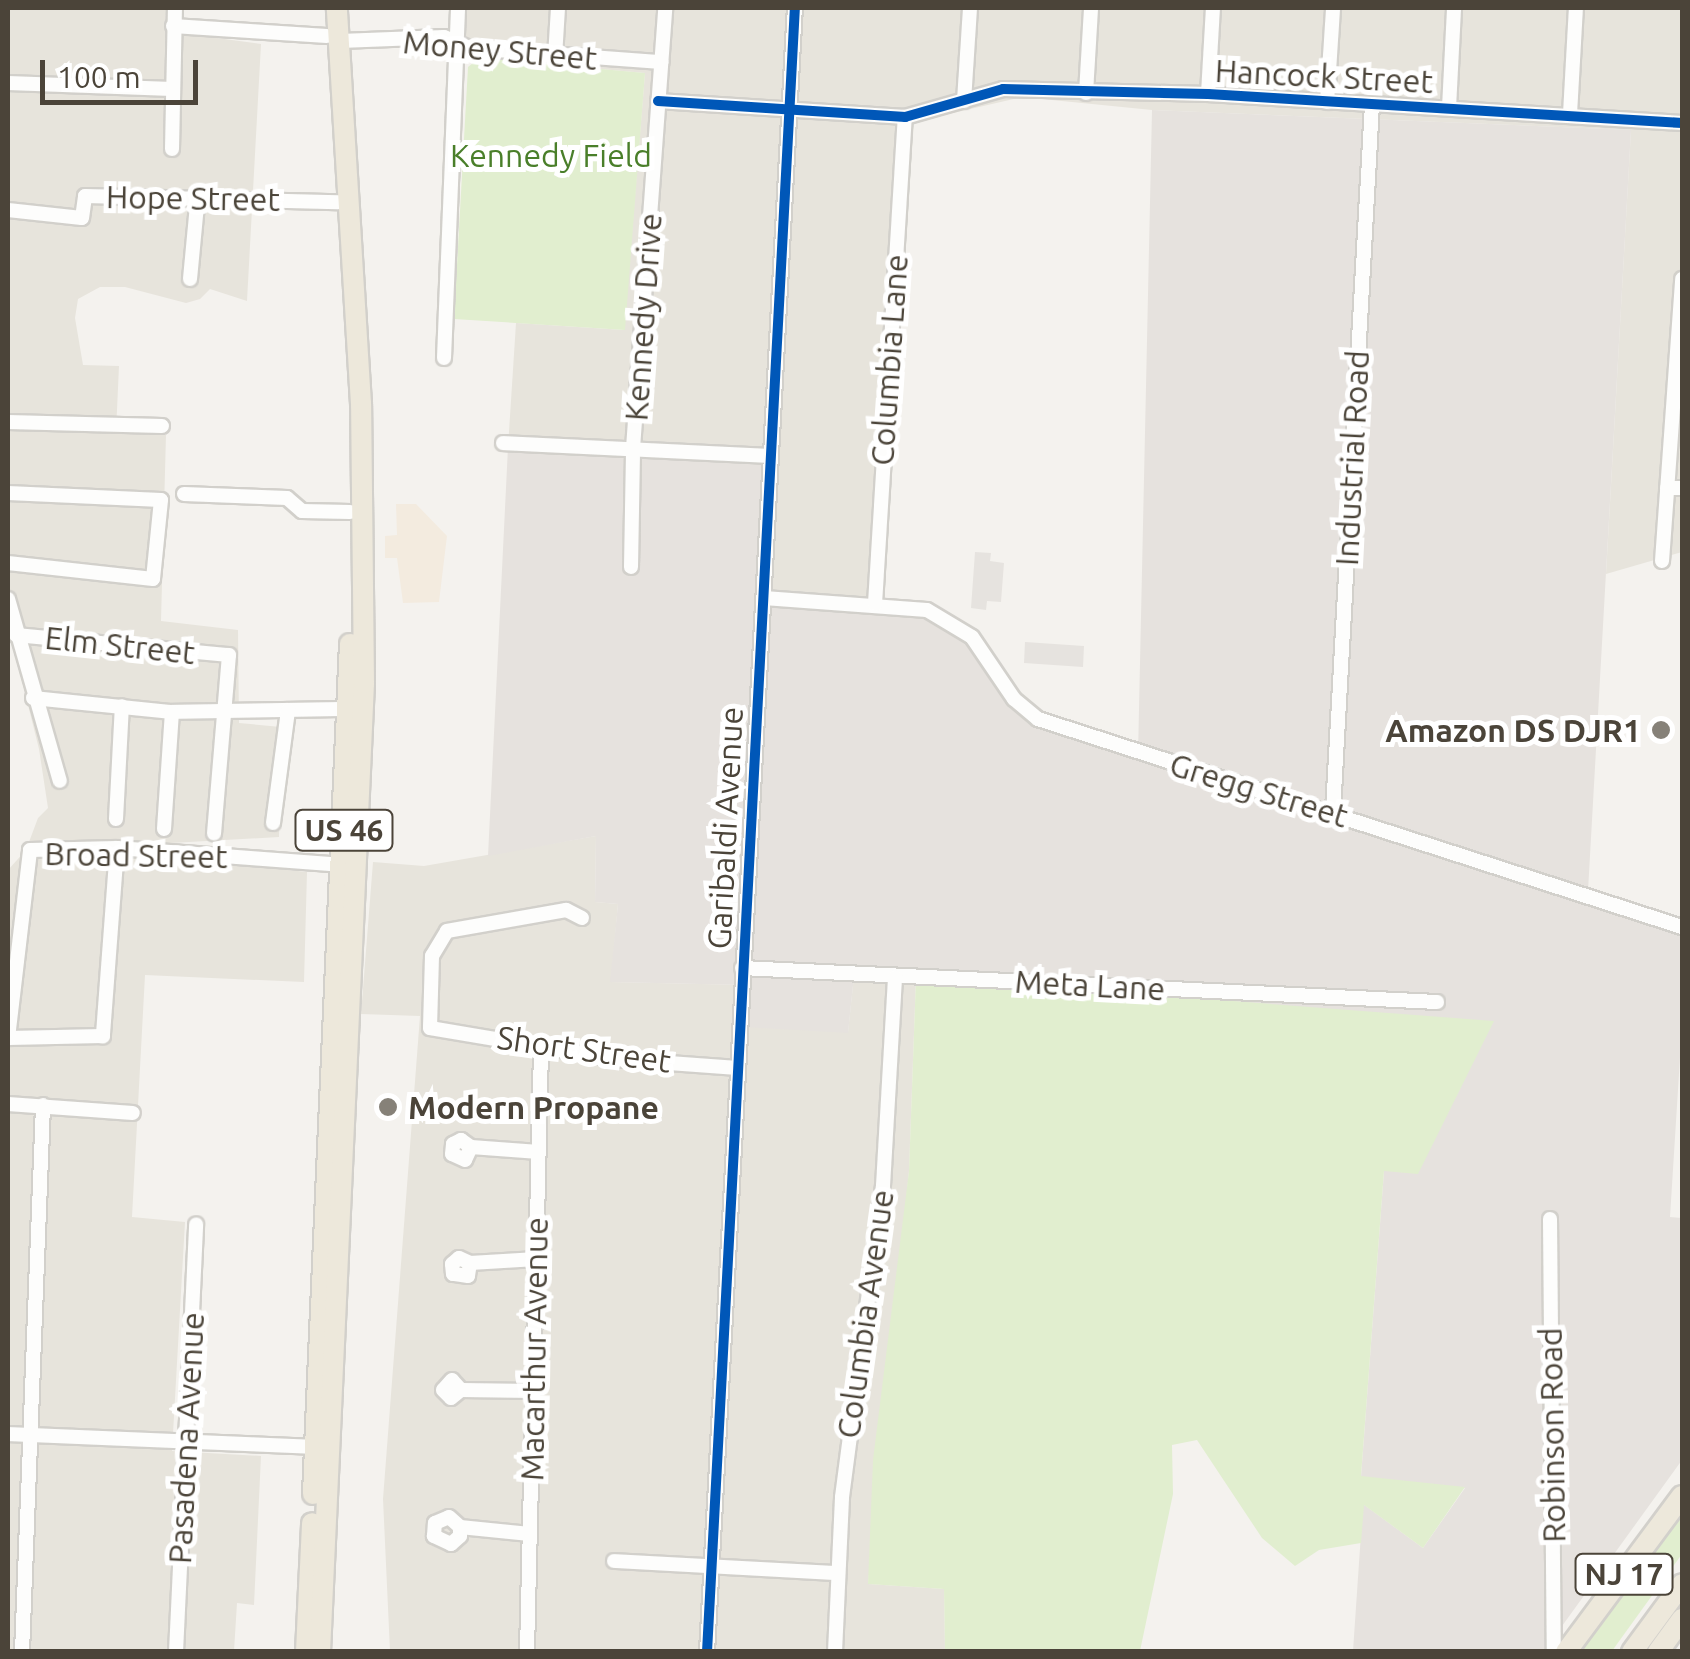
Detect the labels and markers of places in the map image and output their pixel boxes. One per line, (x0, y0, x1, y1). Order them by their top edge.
place label: Amazon DS DJR1 (1385, 711, 1641, 749)
marker: Amazon DS DJR1 (1650, 719, 1672, 741)
place label: Modern Propane (408, 1088, 659, 1126)
marker: Modern Propane (377, 1096, 399, 1118)

